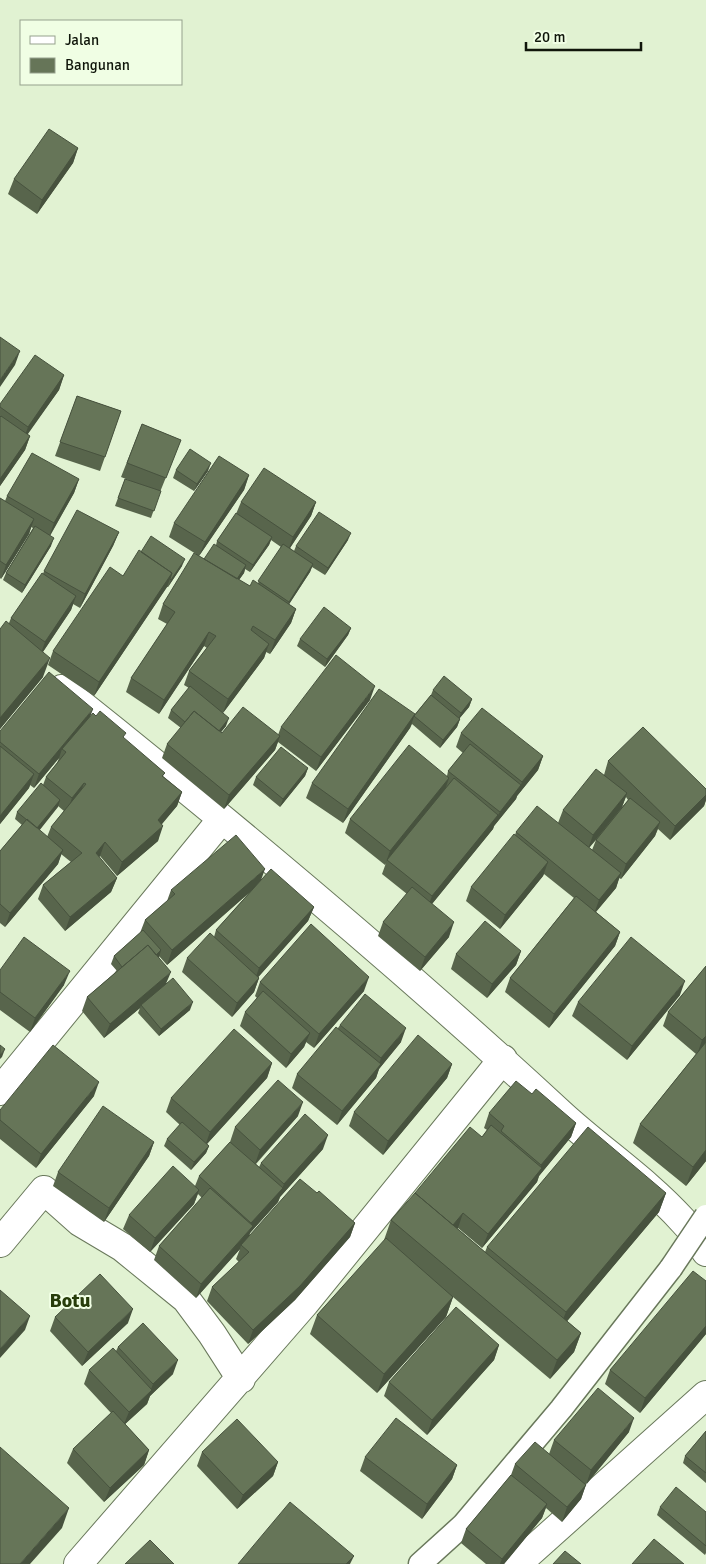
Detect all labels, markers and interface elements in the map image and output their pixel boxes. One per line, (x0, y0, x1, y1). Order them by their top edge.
legend (20, 20, 182, 85)
scale bar (526, 20, 641, 52)
text: 20 m (534, 28, 565, 46)
text: Jalan (65, 31, 99, 49)
text: Bangunan (65, 56, 130, 74)
district label: Botu (49, 1288, 91, 1313)

